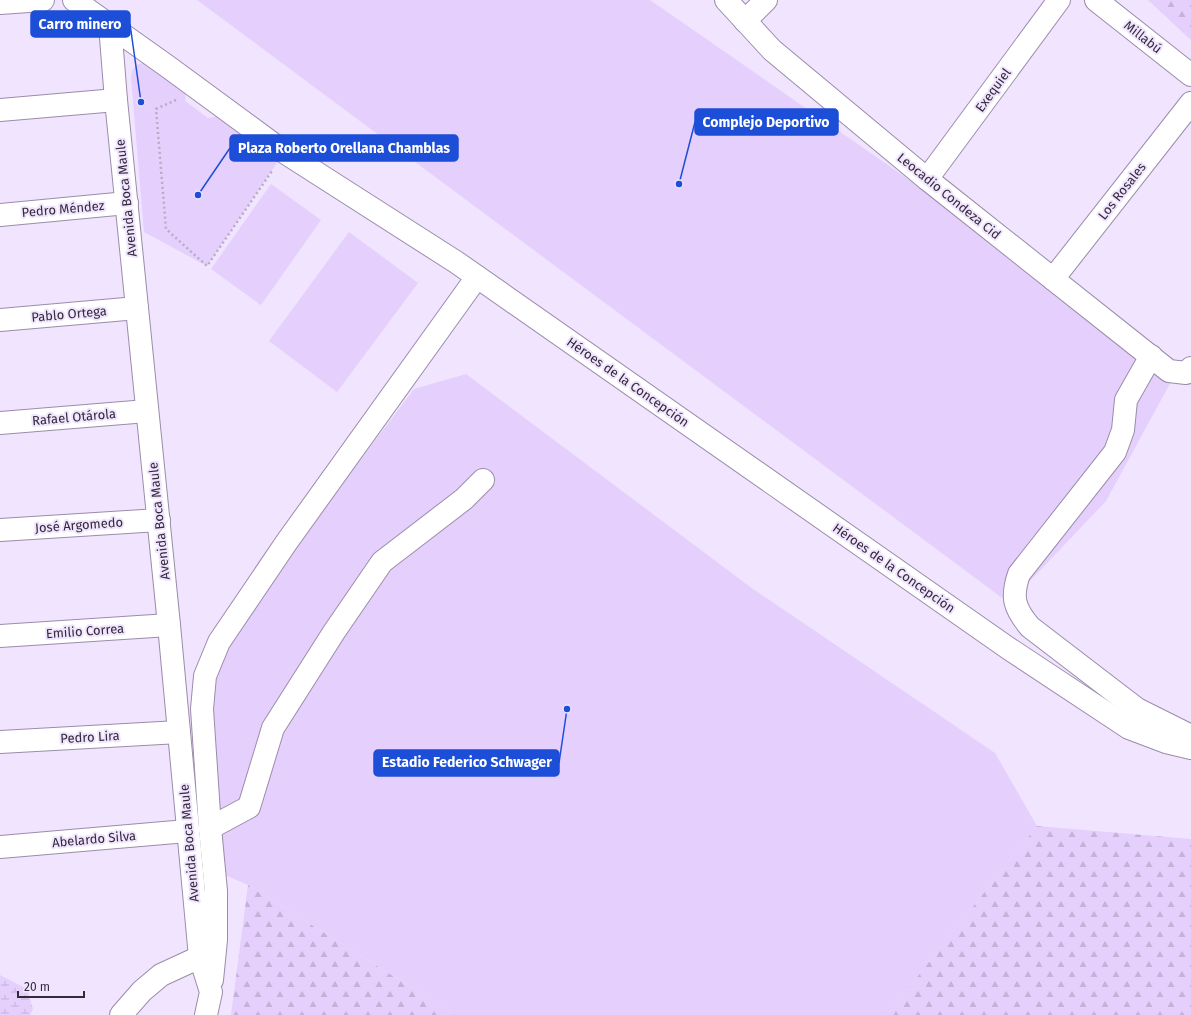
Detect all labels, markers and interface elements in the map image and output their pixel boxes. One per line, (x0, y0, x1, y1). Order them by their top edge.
callout: Carro minero (31, 11, 130, 37)
text: Carro minero (39, 16, 121, 33)
street label: Millabú (1121, 18, 1165, 56)
street label: Exequiel (972, 65, 1014, 115)
callout: Complejo Deportivo (695, 109, 838, 135)
text: Complejo Deportivo (703, 114, 829, 131)
callout: Plaza Roberto Orellana Chamblas (230, 135, 458, 161)
street label: Avenida Boca Maule (112, 138, 140, 258)
text: Plaza Roberto Orellana Chamblas (238, 140, 450, 157)
street label: Leocadio Condeza Cid (894, 150, 1004, 242)
street label: Los Rosales (1095, 159, 1149, 223)
street label: Pedro Méndez (21, 198, 105, 220)
street label: Pablo Ortega (31, 303, 107, 325)
street label: Héroes de la Concepción (564, 334, 692, 430)
street label: Rafael Otárola (32, 406, 116, 428)
street label: Avenida Boca Maule (145, 461, 173, 581)
street label: José Argomedo (34, 514, 124, 536)
street label: Héroes de la Concepción (830, 520, 958, 616)
street label: Emilio Correa (45, 621, 125, 641)
street label: Pedro Lira (60, 728, 120, 746)
callout: Estadio Federico Schwager (374, 750, 559, 776)
text: Estadio Federico Schwager (382, 754, 552, 771)
street label: Avenida Boca Maule (176, 784, 202, 902)
street label: Abelardo Silva (51, 828, 137, 850)
scale bar (18, 973, 84, 999)
text: 20 m (24, 980, 50, 994)

